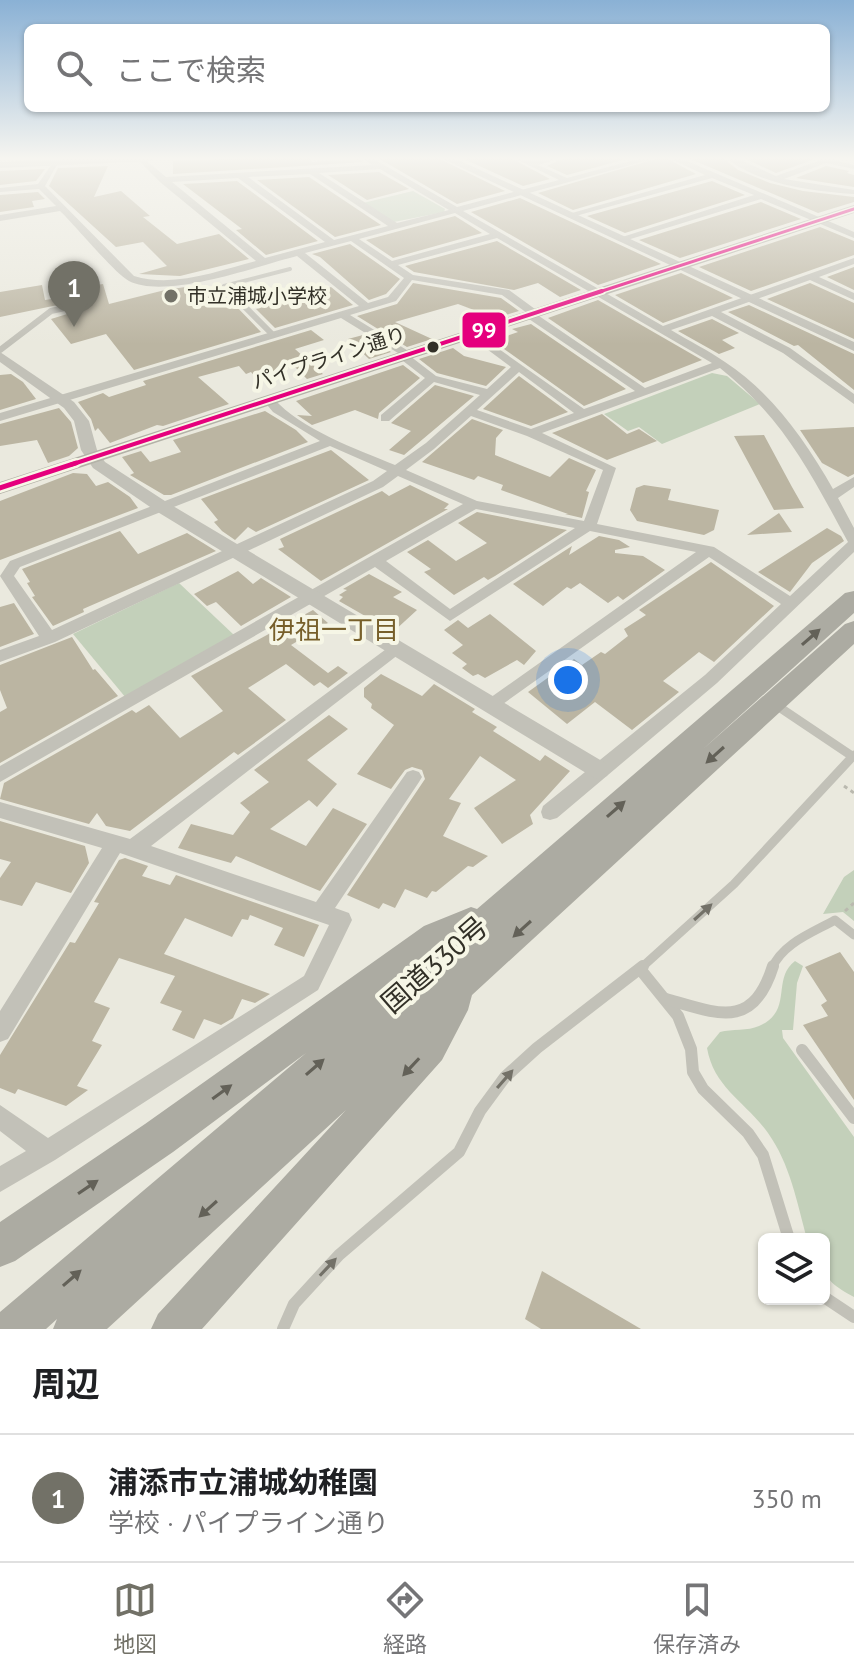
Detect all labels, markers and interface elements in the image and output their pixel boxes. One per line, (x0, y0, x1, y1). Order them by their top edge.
search box (24, 24, 830, 112)
icon: search (52, 46, 96, 90)
text: ここで検索 (116, 50, 266, 89)
pin: 1 (48, 261, 100, 327)
place label: 市立浦城小学校 (187, 283, 327, 309)
marker: 市立浦城小学校 (162, 287, 180, 305)
line badge: 99 (461, 311, 507, 349)
text: 99 (472, 316, 496, 344)
street label: パイプライン通り (249, 321, 409, 395)
unlabelled marker (425, 339, 441, 355)
district label: 伊祖一丁目 (269, 613, 399, 646)
one-way arrow (801, 629, 821, 646)
your location (548, 660, 588, 700)
one-way arrow (706, 746, 725, 764)
one-way arrow (606, 800, 625, 818)
one-way arrow (694, 904, 713, 922)
street label: 国道330号 (373, 907, 495, 1021)
one-way arrow (512, 920, 532, 937)
one-way arrow (402, 1057, 420, 1076)
one-way arrow (305, 1059, 325, 1076)
one-way arrow (495, 1070, 513, 1089)
one-way arrow (212, 1085, 232, 1101)
one-way arrow (77, 1180, 98, 1195)
one-way arrow (199, 1199, 218, 1217)
map controls (758, 1233, 830, 1305)
button: layers (758, 1233, 830, 1305)
one-way arrow (319, 1257, 337, 1276)
one-way arrow (61, 1270, 81, 1287)
text: 周辺 (32, 1361, 100, 1405)
text: 浦添市立浦城幼稚園 (108, 1462, 378, 1501)
text: 1 (51, 1482, 65, 1515)
text: 350 m (751, 1482, 822, 1515)
text: 学校 · パイプライン通り (108, 1506, 389, 1539)
tab: 地図 (113, 1578, 157, 1658)
tab: 経路 (383, 1578, 427, 1658)
tab: 保存済み (653, 1578, 741, 1658)

